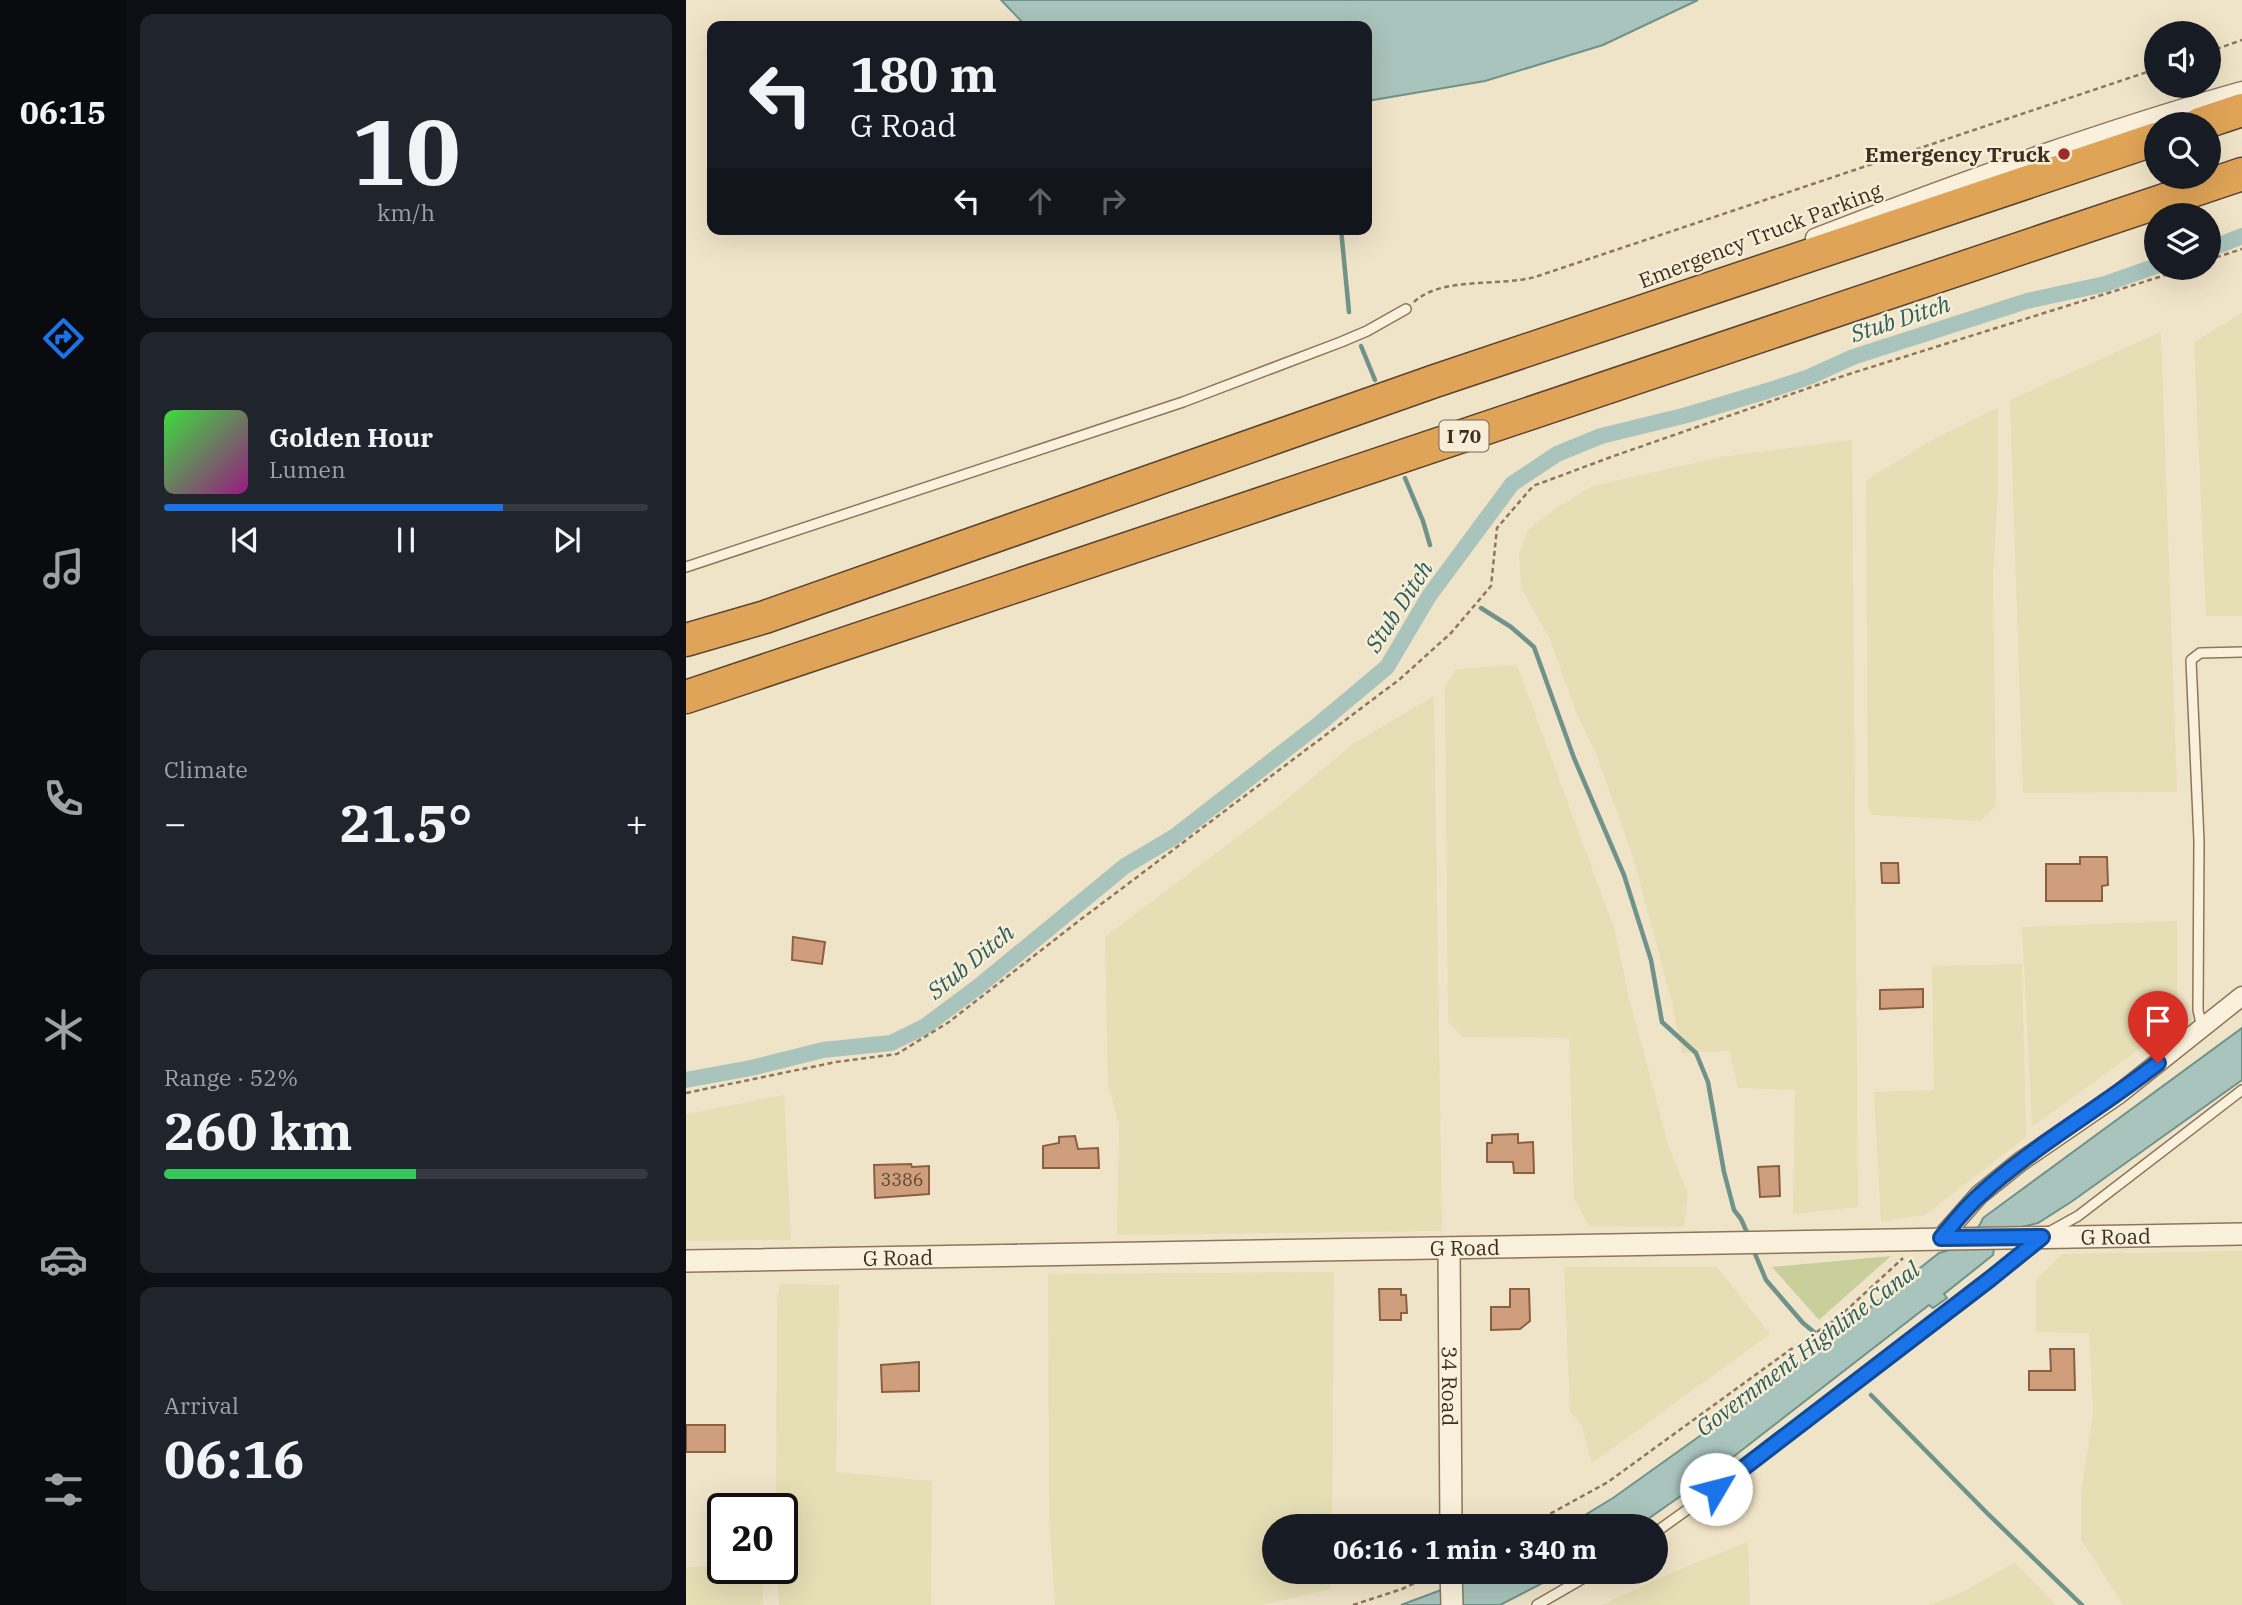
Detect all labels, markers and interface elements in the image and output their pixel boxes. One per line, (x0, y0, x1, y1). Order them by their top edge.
map controls (2144, 21, 2221, 280)
button: sound (2144, 21, 2221, 98)
text: 180 m (850, 42, 997, 105)
icon: left (735, 49, 826, 140)
text: 06:15 (20, 91, 106, 133)
text: 10 (351, 92, 461, 210)
text: G Road (850, 104, 957, 146)
button: search (2144, 112, 2221, 189)
place label: Emergency Truck (1865, 140, 2050, 168)
marker: Emergency Truck (2056, 146, 2072, 162)
street label: Emergency Truck Parking (1634, 175, 1886, 294)
icon: left (948, 182, 986, 220)
icon: ahead (1021, 182, 1059, 220)
icon: right (1094, 182, 1132, 220)
text: km/h (377, 197, 435, 227)
button: layers (2144, 203, 2221, 280)
water label: Stub Ditch (1845, 288, 1954, 349)
icon: directions (39, 314, 88, 363)
text: Golden Hour (269, 420, 433, 454)
road number: I 70 (1440, 420, 1488, 452)
text: Lumen (269, 454, 346, 484)
icon: previous (226, 521, 264, 559)
icon: pause (387, 521, 425, 559)
icon: next (548, 521, 586, 559)
icon: music (39, 544, 88, 593)
water label: Stub Ditch (1357, 554, 1439, 658)
text: Climate (164, 754, 248, 784)
icon: phone (39, 774, 88, 823)
text: 21.5° (340, 789, 472, 856)
text: − (164, 798, 187, 847)
text: + (625, 798, 648, 847)
water label: Stub Ditch (920, 917, 1020, 1006)
pin (2128, 991, 2188, 1063)
icon: arrive (2139, 1002, 2177, 1040)
icon: climate (39, 1005, 88, 1054)
text: Range · 52% (164, 1062, 298, 1092)
text: 260 km (164, 1097, 353, 1164)
house number: 3386 (880, 1168, 924, 1191)
street label: G Road (2080, 1222, 2151, 1251)
street label: G Road (1430, 1233, 1500, 1262)
icon: car (39, 1235, 88, 1284)
street label: G Road (863, 1243, 934, 1272)
water label: Government Highline Canal (1689, 1254, 1925, 1442)
street label: 34 Road (1436, 1346, 1464, 1426)
text: Arrival (164, 1390, 239, 1420)
text: 06:16 (164, 1425, 305, 1492)
position arrow (1679, 1452, 1753, 1526)
icon: filters (39, 1465, 88, 1514)
speed limit sign: 20 (707, 1493, 798, 1584)
text: 06:16 · 1 min · 340 m (1333, 1532, 1597, 1566)

